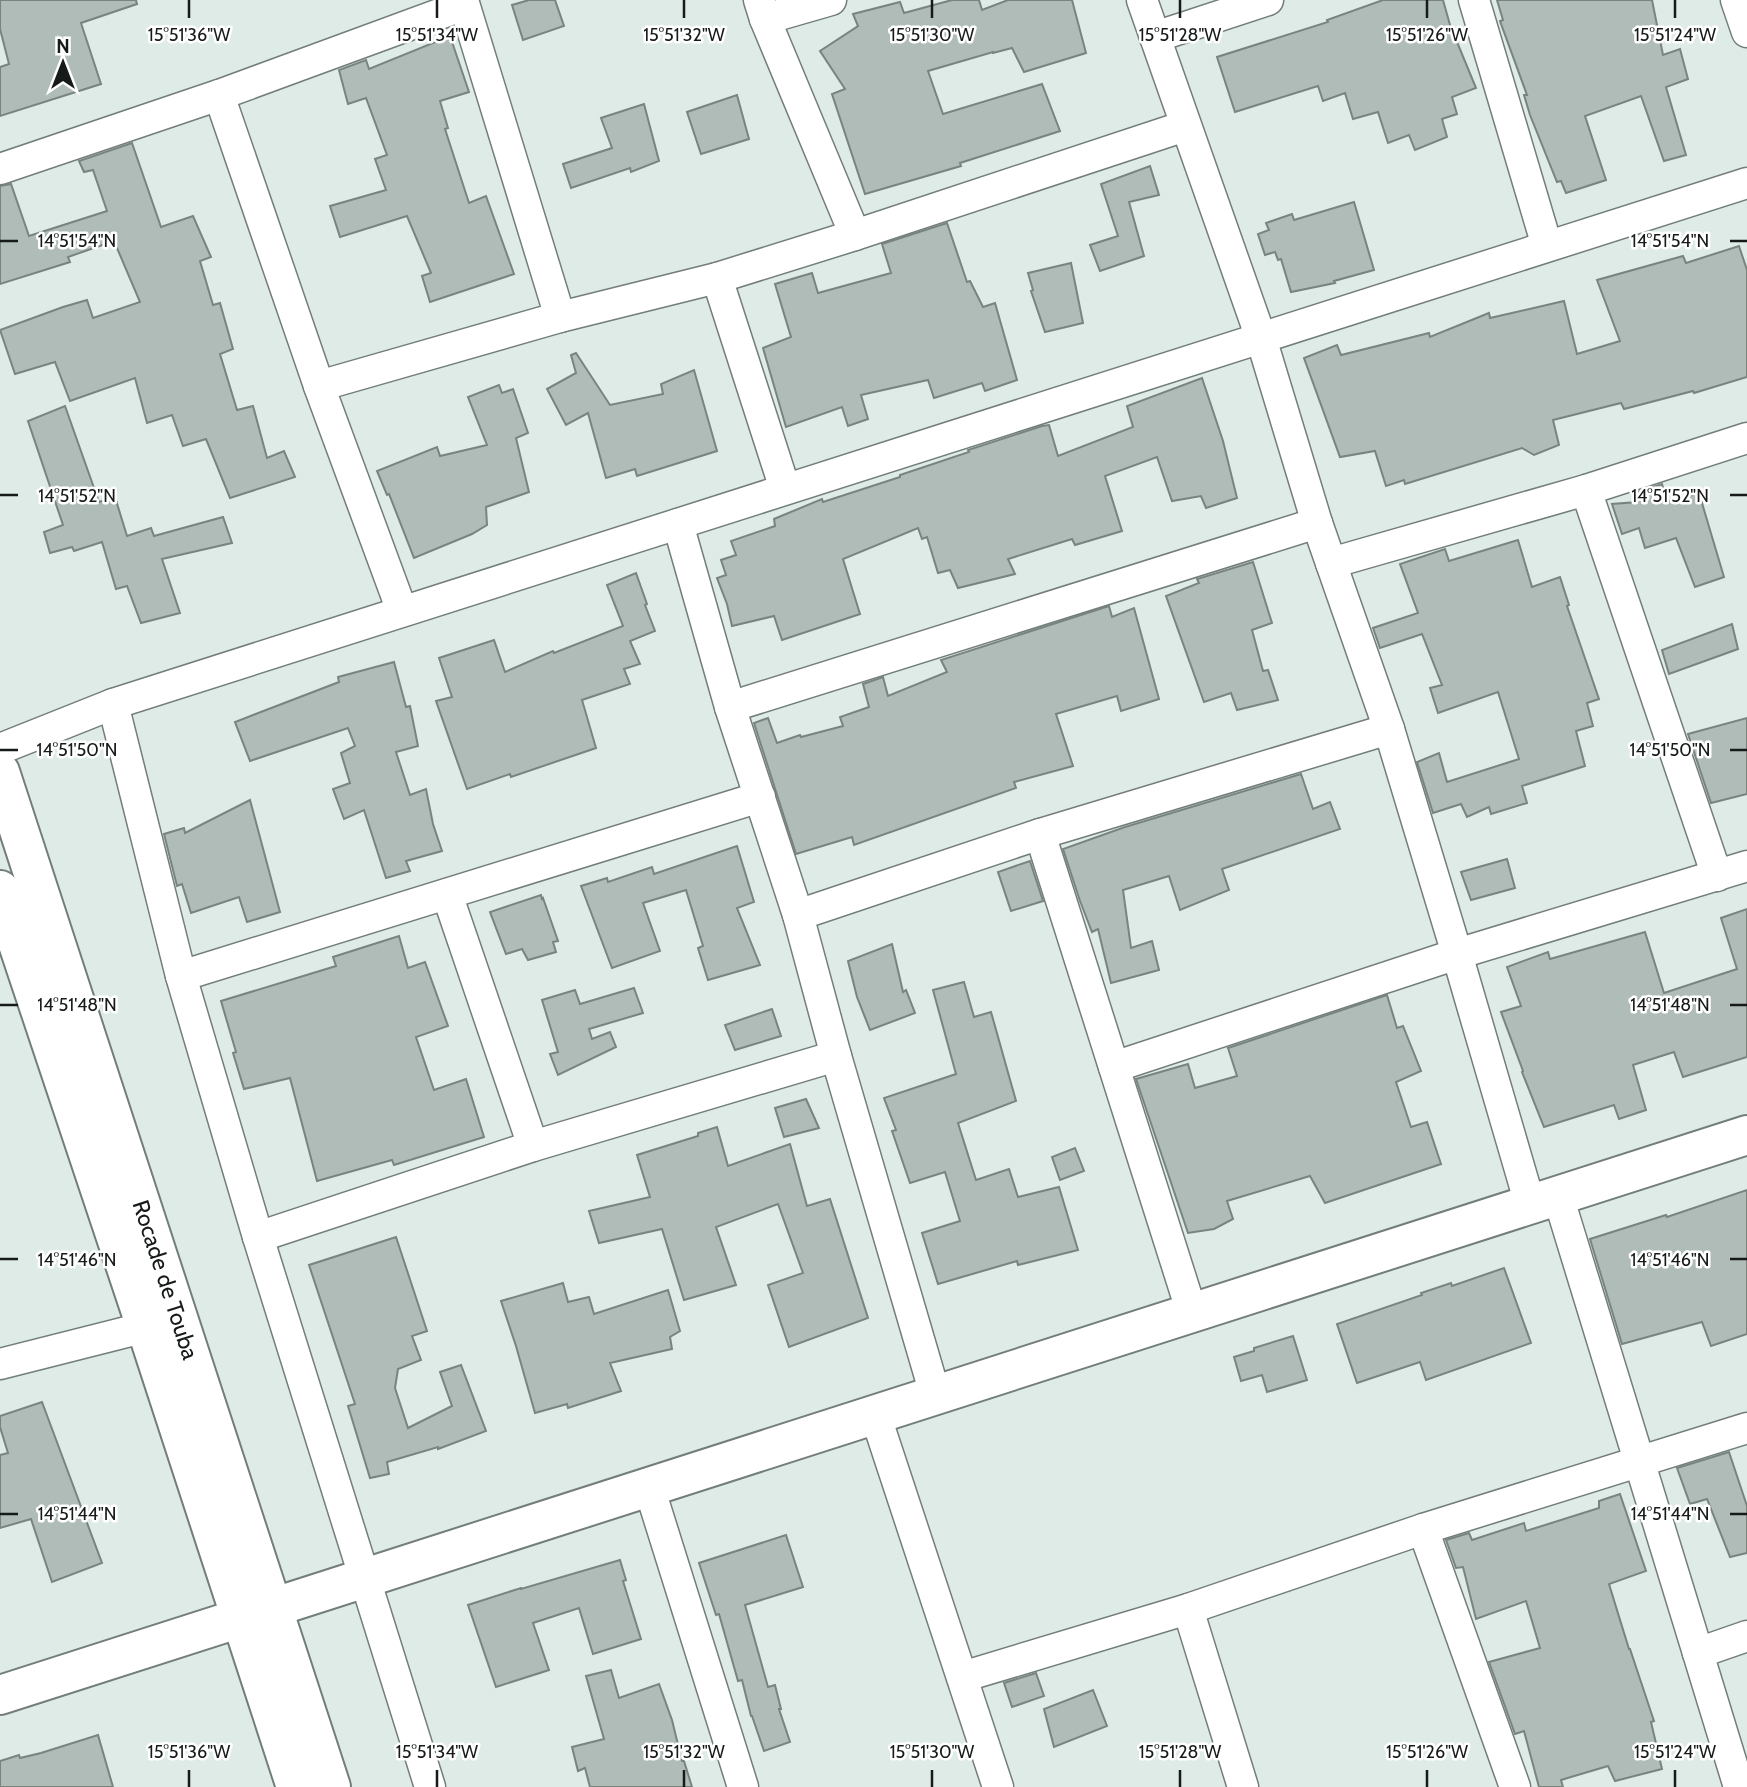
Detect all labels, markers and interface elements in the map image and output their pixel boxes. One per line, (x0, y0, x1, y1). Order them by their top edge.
text: 15°51'36"W (148, 24, 230, 46)
text: 15°51'34"W (396, 24, 478, 46)
text: 15°51'32"W (643, 24, 725, 46)
text: 15°51'30"W (890, 24, 974, 46)
text: 15°51'28"W (1139, 24, 1221, 46)
text: 15°51'26"W (1386, 24, 1468, 46)
text: 15°51'24"W (1634, 24, 1716, 46)
north arrow (28, 28, 98, 98)
text: N (56, 35, 70, 58)
text: 14°51'54"N (38, 230, 116, 252)
text: 14°51'54"N (1631, 230, 1709, 252)
text: 14°51'52"N (38, 485, 116, 507)
text: 14°51'52"N (1631, 485, 1709, 507)
text: 14°51'50"N (37, 739, 117, 761)
text: 14°51'50"N (1630, 739, 1710, 761)
text: 14°51'48"N (37, 994, 117, 1016)
text: 14°51'48"N (1630, 994, 1710, 1016)
street label: Rocade de Touba (127, 1196, 205, 1363)
text: 14°51'46"N (38, 1249, 116, 1271)
text: 14°51'46"N (1631, 1249, 1709, 1271)
text: 14°51'44"N (38, 1503, 116, 1525)
text: 14°51'44"N (1631, 1503, 1709, 1525)
text: 15°51'36"W (148, 1741, 230, 1763)
text: 15°51'34"W (396, 1741, 478, 1763)
text: 15°51'32"W (643, 1741, 725, 1763)
text: 15°51'30"W (890, 1741, 974, 1763)
text: 15°51'28"W (1139, 1741, 1221, 1763)
text: 15°51'26"W (1386, 1741, 1468, 1763)
text: 15°51'24"W (1634, 1741, 1716, 1763)

